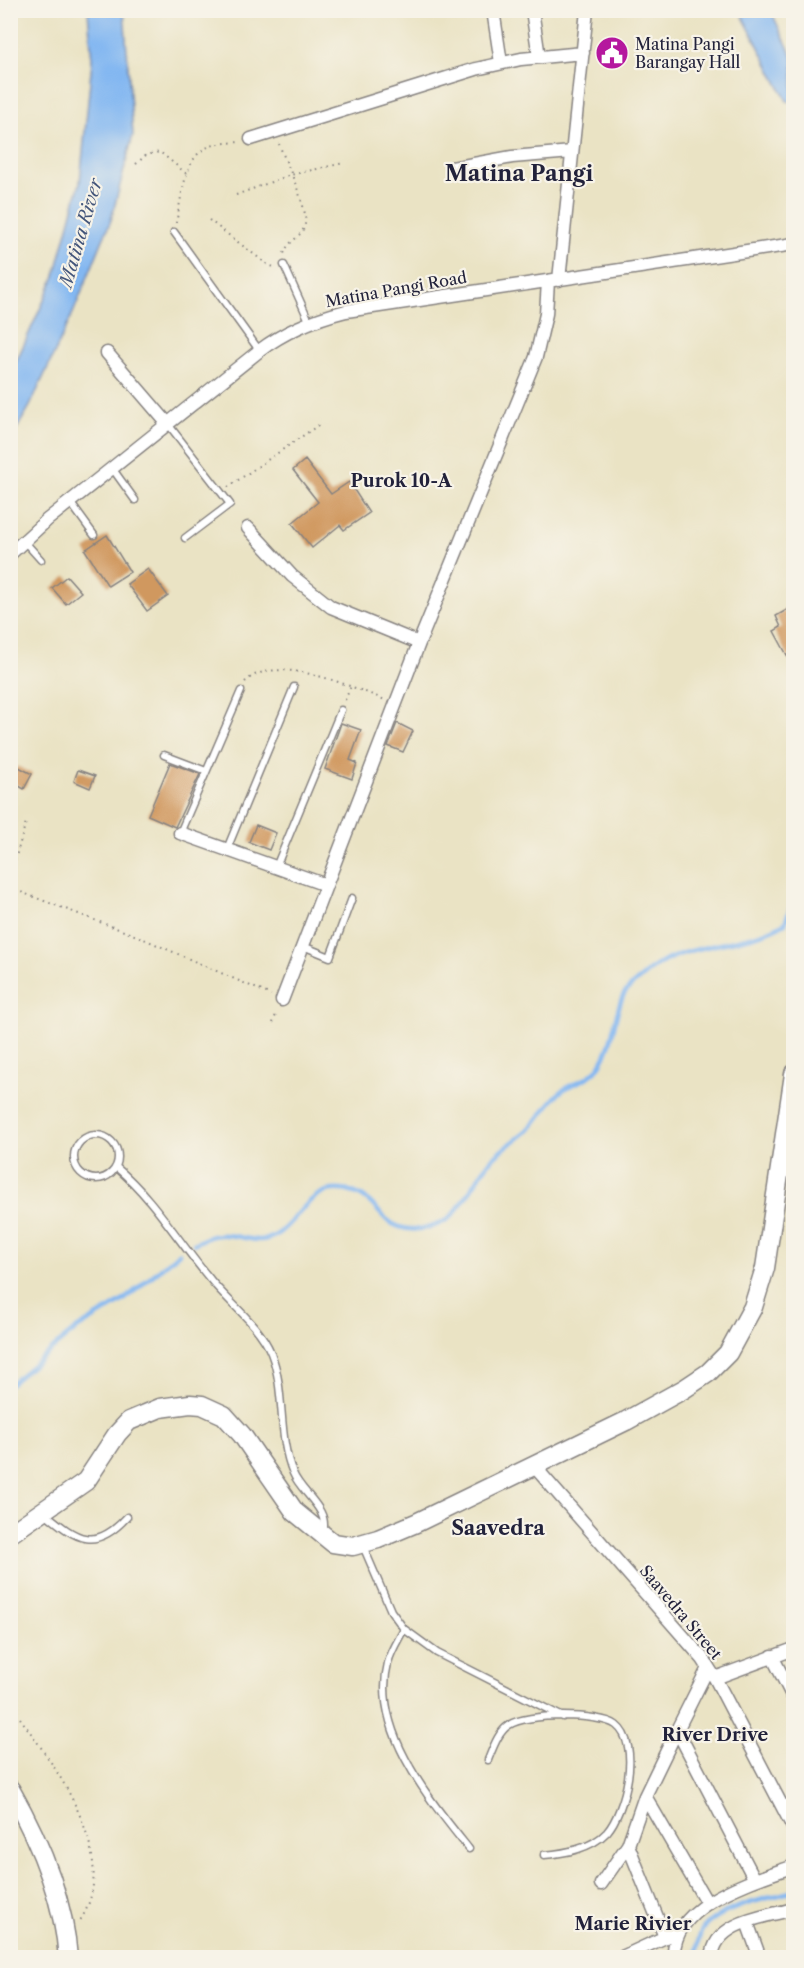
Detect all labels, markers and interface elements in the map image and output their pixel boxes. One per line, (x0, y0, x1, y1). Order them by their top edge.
place label: Matina Pangi Barangay Hall (635, 34, 741, 72)
public building icon: Matina Pangi Barangay Hall (594, 35, 630, 71)
district label: Matina Pangi (445, 160, 594, 187)
water label: Matina River (54, 175, 107, 292)
street label: Matina Pangi Road (324, 267, 469, 311)
district label: Purok 10-A (350, 470, 453, 492)
district label: Saavedra (451, 1516, 545, 1540)
street label: Saavedra Street (636, 1561, 727, 1664)
district label: River Drive (662, 1724, 769, 1746)
district label: Marie Rivier (575, 1913, 692, 1935)

